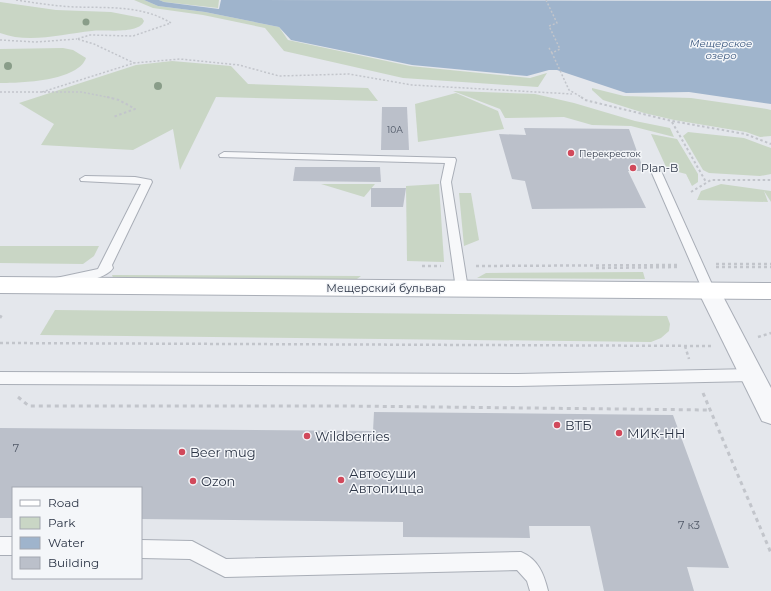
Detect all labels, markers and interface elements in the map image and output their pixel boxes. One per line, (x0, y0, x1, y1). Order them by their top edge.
water label: Мещерское озеро (690, 37, 752, 62)
house number: 10А (387, 124, 403, 135)
marker: Перекресток (566, 148, 576, 158)
place label: Перекресток (579, 148, 641, 159)
place label: Plan-B (641, 161, 678, 175)
marker: Plan-B (628, 163, 638, 173)
street label: Мещерский бульвар (326, 281, 446, 295)
place label: ВТБ (565, 417, 592, 433)
marker: ВТБ (552, 420, 562, 430)
place label: МИК-НН (627, 425, 685, 441)
place label: Wildberries (315, 428, 390, 444)
marker: МИК-НН (614, 428, 624, 438)
marker: Wildberries (302, 431, 312, 441)
house number: 7 (13, 441, 19, 455)
place label: Beer mug (190, 444, 256, 460)
marker: Beer mug (177, 447, 187, 457)
place label: Автосуши Автопицца (349, 465, 424, 496)
place label: Ozon (201, 473, 235, 489)
marker: Автосуши Автопицца (336, 475, 346, 485)
marker: Ozon (188, 476, 198, 486)
legend (12, 487, 142, 579)
text: Road (48, 495, 79, 510)
text: Park (48, 515, 76, 530)
house number: 7 к3 (678, 518, 700, 532)
text: Water (48, 535, 85, 550)
text: Building (48, 555, 99, 570)

